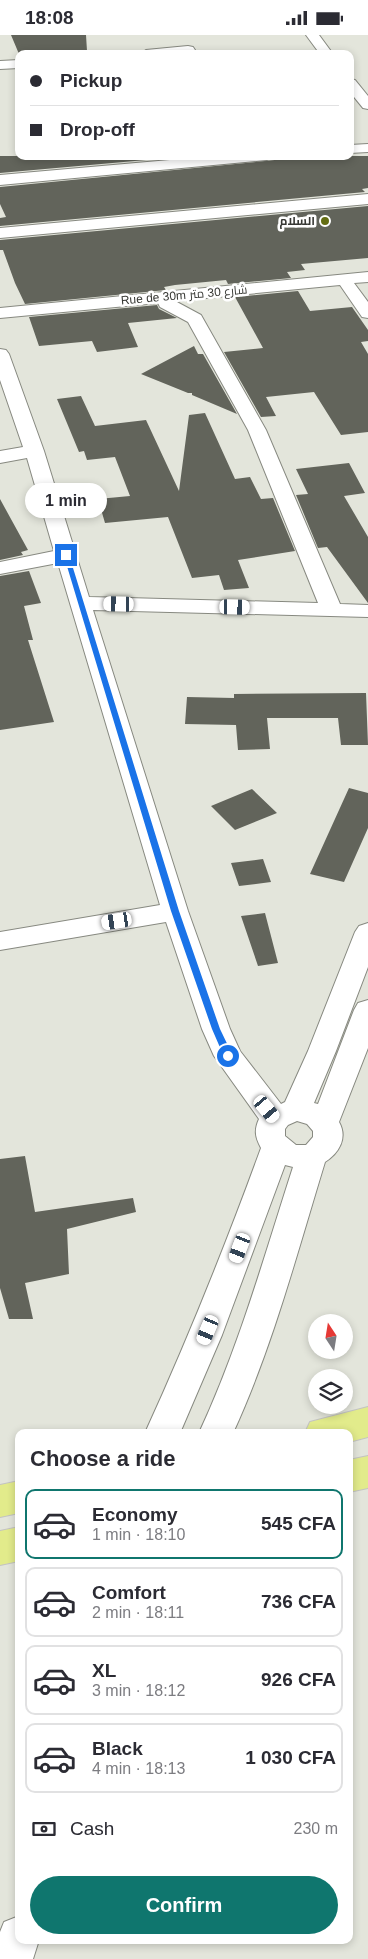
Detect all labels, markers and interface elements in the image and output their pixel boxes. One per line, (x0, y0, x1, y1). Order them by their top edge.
text: 18:08 (25, 7, 74, 28)
text: Pickup (60, 70, 122, 91)
text: Drop-off (60, 119, 135, 140)
place label: السلام (279, 214, 315, 229)
marker: السلام (319, 215, 331, 227)
street label: Rue de 30m شارع 30 متر (120, 282, 248, 308)
callout: 1 min (25, 483, 107, 517)
text: 1 min (45, 492, 87, 509)
route end (55, 544, 77, 566)
car (103, 596, 134, 612)
car (219, 599, 250, 615)
car (101, 911, 132, 931)
route start (217, 1045, 239, 1067)
car (251, 1093, 282, 1125)
car (227, 1231, 252, 1265)
car (195, 1313, 220, 1347)
north arrow (308, 1314, 352, 1359)
map controls (308, 1314, 353, 1414)
button: layers (308, 1369, 353, 1414)
text: Choose a ride (30, 1446, 175, 1471)
icon: car (32, 1502, 77, 1547)
text: Economy (92, 1504, 178, 1525)
text: 545 CFA (261, 1513, 336, 1534)
text: 1 min · 18:10 (92, 1526, 185, 1543)
icon: car (32, 1580, 77, 1625)
text: Comfort (92, 1582, 166, 1603)
text: 736 CFA (261, 1591, 336, 1612)
text: 2 min · 18:11 (92, 1604, 184, 1621)
icon: car (32, 1658, 77, 1703)
text: XL (92, 1660, 116, 1681)
text: 926 CFA (261, 1669, 336, 1690)
text: 3 min · 18:12 (92, 1682, 185, 1699)
icon: car (32, 1736, 77, 1781)
text: Black (92, 1738, 143, 1759)
text: 1 030 CFA (245, 1747, 336, 1768)
text: 4 min · 18:13 (92, 1760, 185, 1777)
icon: cash (30, 1815, 58, 1843)
text: Cash (70, 1818, 114, 1839)
text: 230 m (294, 1820, 338, 1837)
button: Confirm (30, 1876, 338, 1934)

